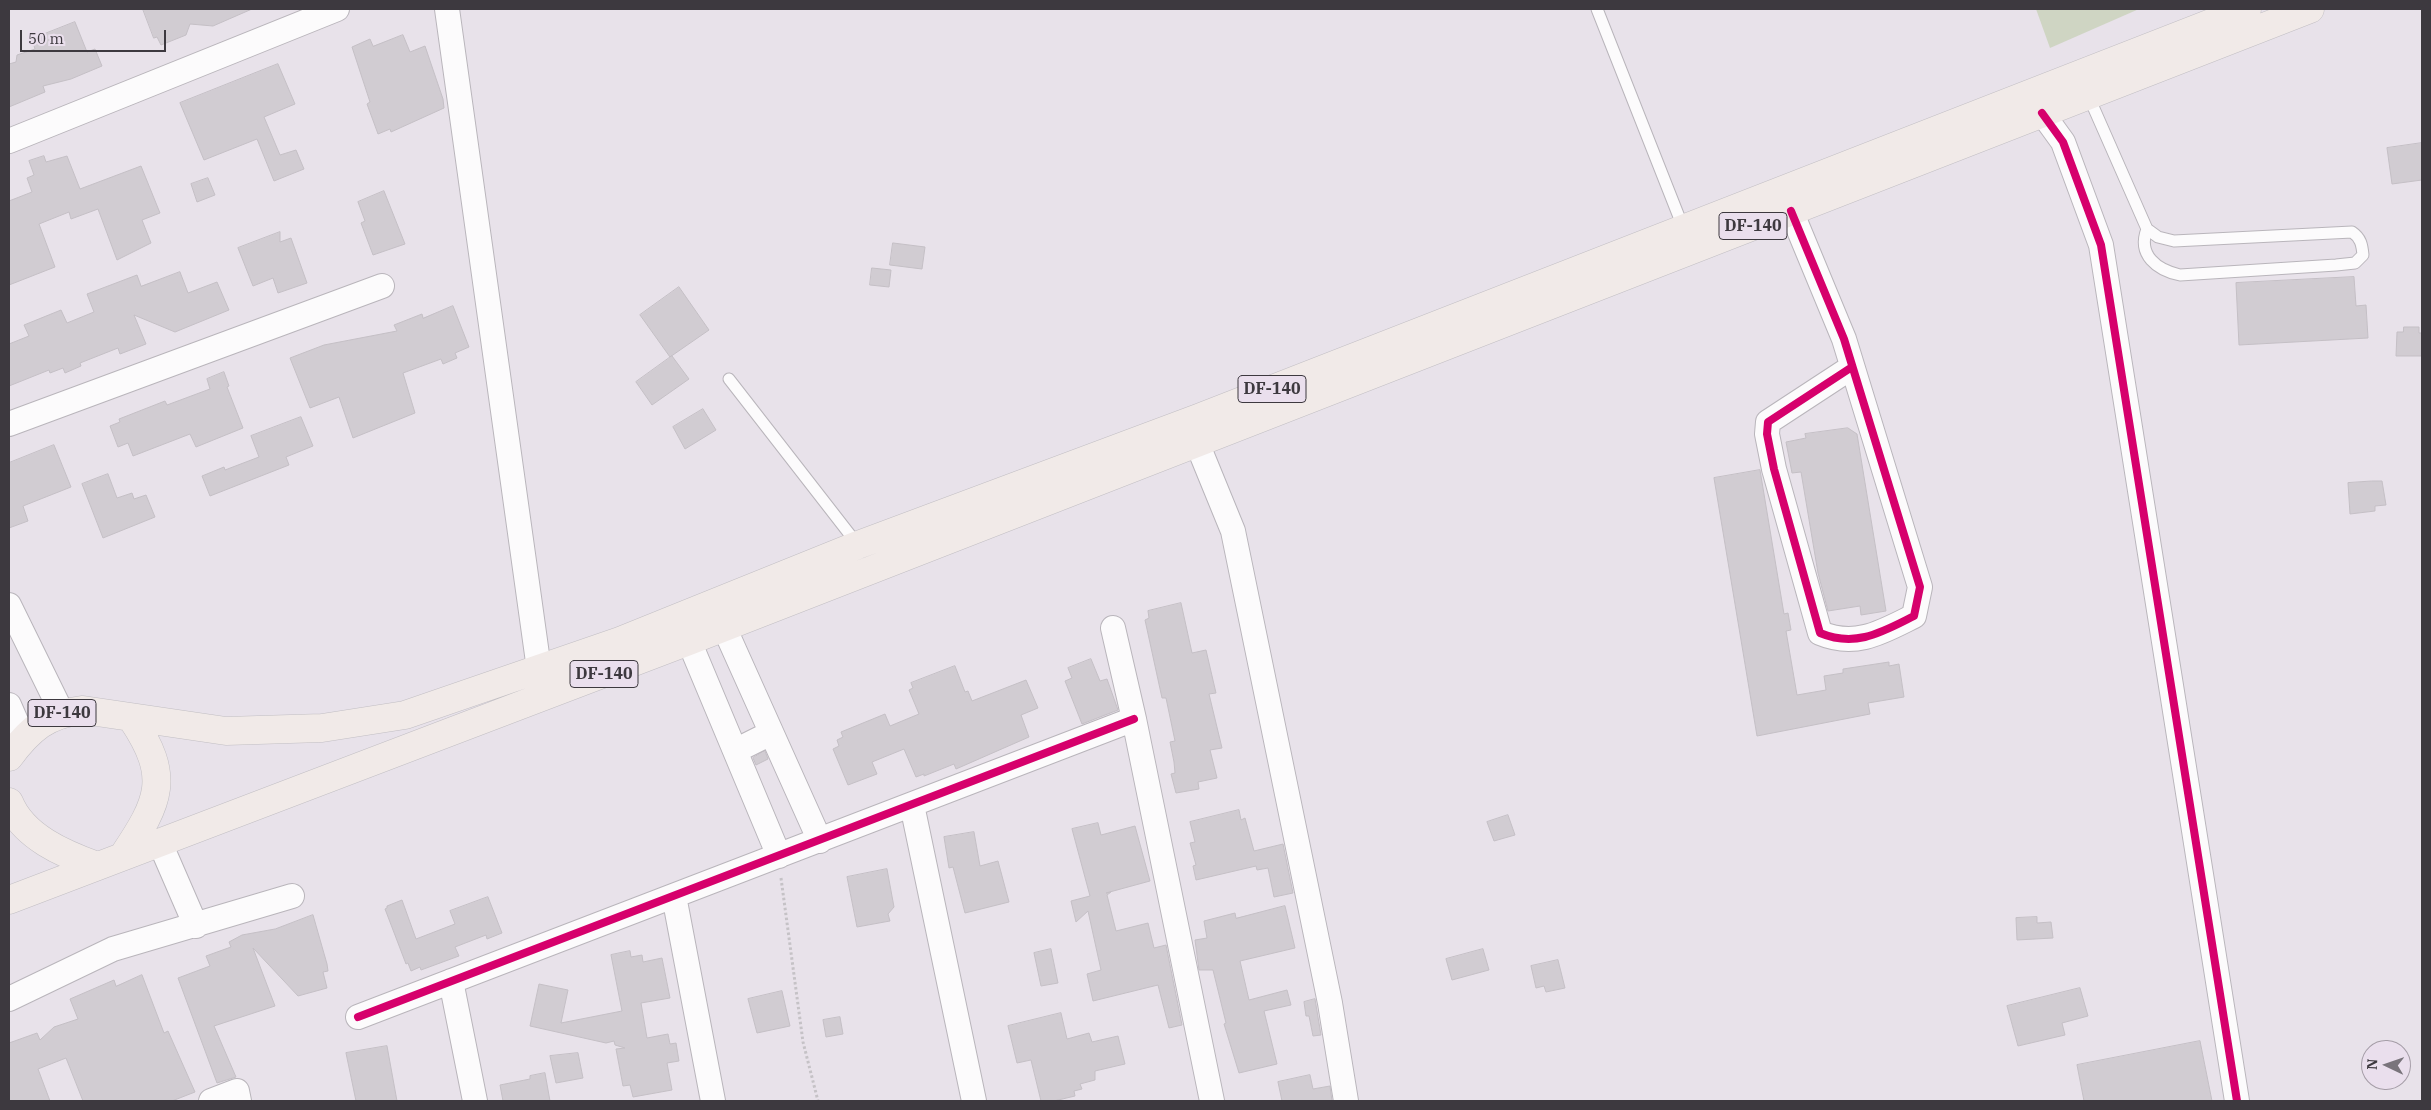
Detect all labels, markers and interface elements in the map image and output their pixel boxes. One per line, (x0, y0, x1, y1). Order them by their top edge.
scale bar (22, 20, 169, 52)
text: 50 m (28, 29, 64, 48)
road number: DF-140 (1719, 212, 1787, 240)
road number: DF-140 (1238, 376, 1306, 402)
road number: DF-140 (570, 661, 638, 688)
road number: DF-140 (28, 700, 96, 726)
north arrow (2361, 1040, 2411, 1090)
text: N (2363, 1058, 2381, 1070)

